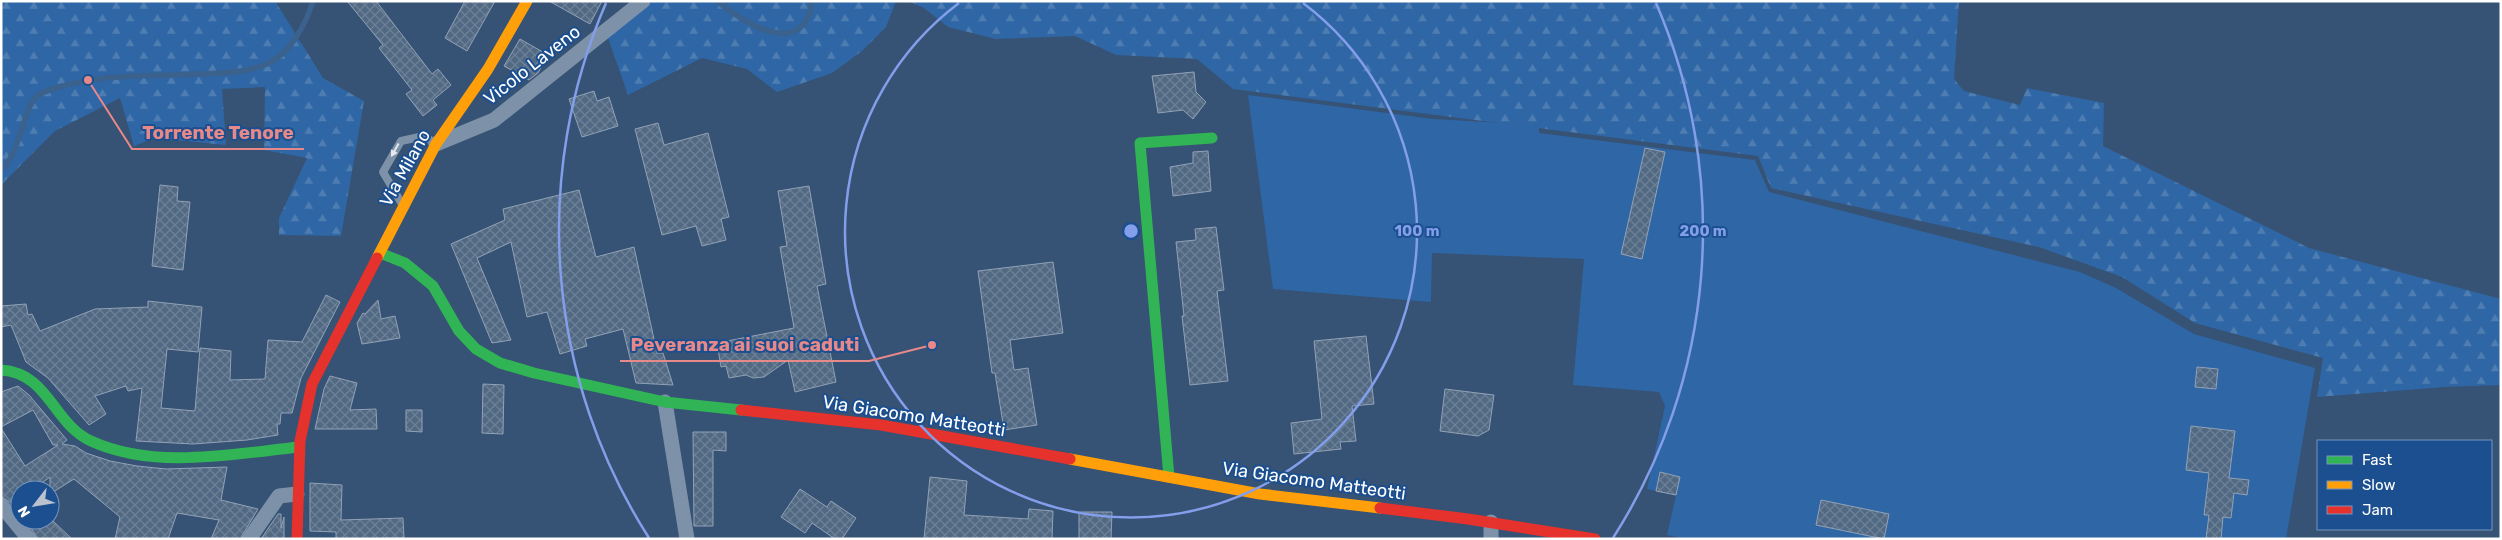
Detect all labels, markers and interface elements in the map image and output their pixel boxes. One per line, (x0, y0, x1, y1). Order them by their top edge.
street label: Vicolo Laveno (479, 21, 585, 109)
callout: Torrente Tenore (132, 115, 304, 149)
text: Torrente Tenore (142, 121, 294, 144)
street label: Via Milano (375, 126, 435, 210)
one-way arrow (391, 143, 400, 157)
centre of rings (1122, 222, 1140, 240)
text: 100 m (1395, 222, 1439, 240)
text: 200 m (1679, 222, 1727, 240)
callout: Peveranza ai suoi caduti (620, 327, 869, 361)
text: Peveranza ai suoi caduti (631, 333, 859, 356)
street label: Via Giacomo Matteotti (821, 391, 1007, 441)
legend (2317, 440, 2492, 530)
text: Fast (2362, 451, 2392, 469)
street label: Via Giacomo Matteotti (1221, 457, 1407, 505)
text: Slow (2362, 476, 2395, 494)
north arrow (10, 480, 60, 530)
text: Jam (2362, 501, 2393, 519)
text: N (14, 503, 34, 520)

